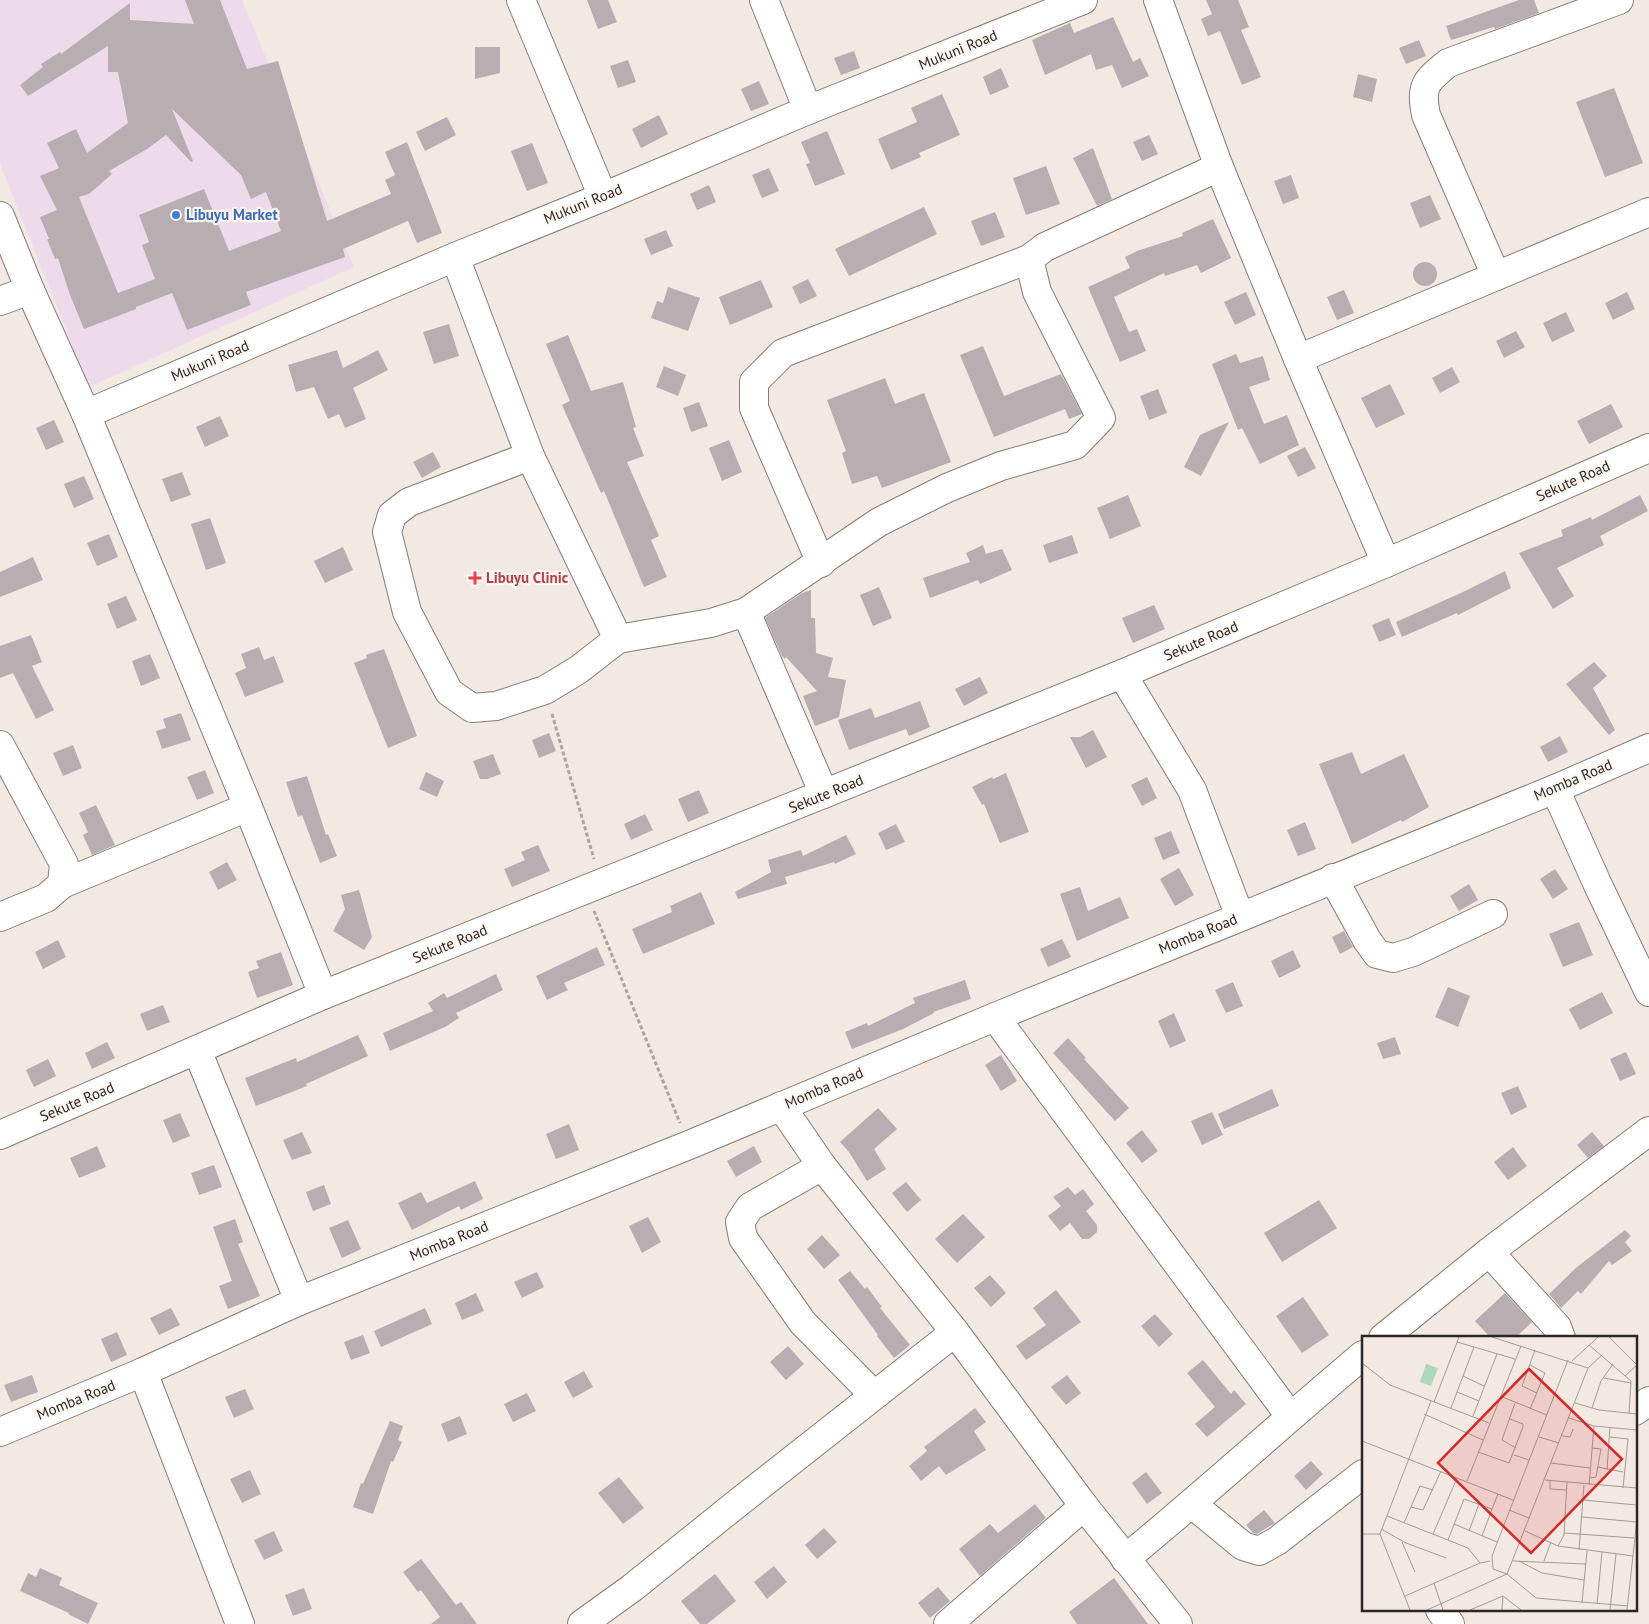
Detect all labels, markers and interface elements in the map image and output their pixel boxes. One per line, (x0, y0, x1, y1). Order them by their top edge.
street label: Mukuni Road (916, 25, 1000, 74)
street label: Mukuni Road (541, 179, 625, 228)
place label: Libuyu Market (186, 205, 278, 224)
marker: Libuyu Market (170, 209, 182, 221)
street label: Mukuni Road (168, 336, 252, 386)
street label: Sekute Road (1533, 456, 1613, 505)
place label: Libuyu Clinic (486, 568, 569, 587)
marker: Libuyu Clinic (468, 571, 482, 585)
street label: Sekute Road (1161, 616, 1241, 665)
street label: Momba Road (1531, 755, 1615, 805)
street label: Sekute Road (786, 770, 866, 817)
street label: Momba Road (1156, 909, 1240, 958)
street label: Sekute Road (410, 920, 490, 967)
street label: Momba Road (782, 1063, 866, 1113)
street label: Sekute Road (37, 1077, 117, 1126)
street label: Momba Road (407, 1216, 491, 1265)
inset map (1362, 1336, 1636, 1612)
street label: Momba Road (34, 1375, 118, 1424)

